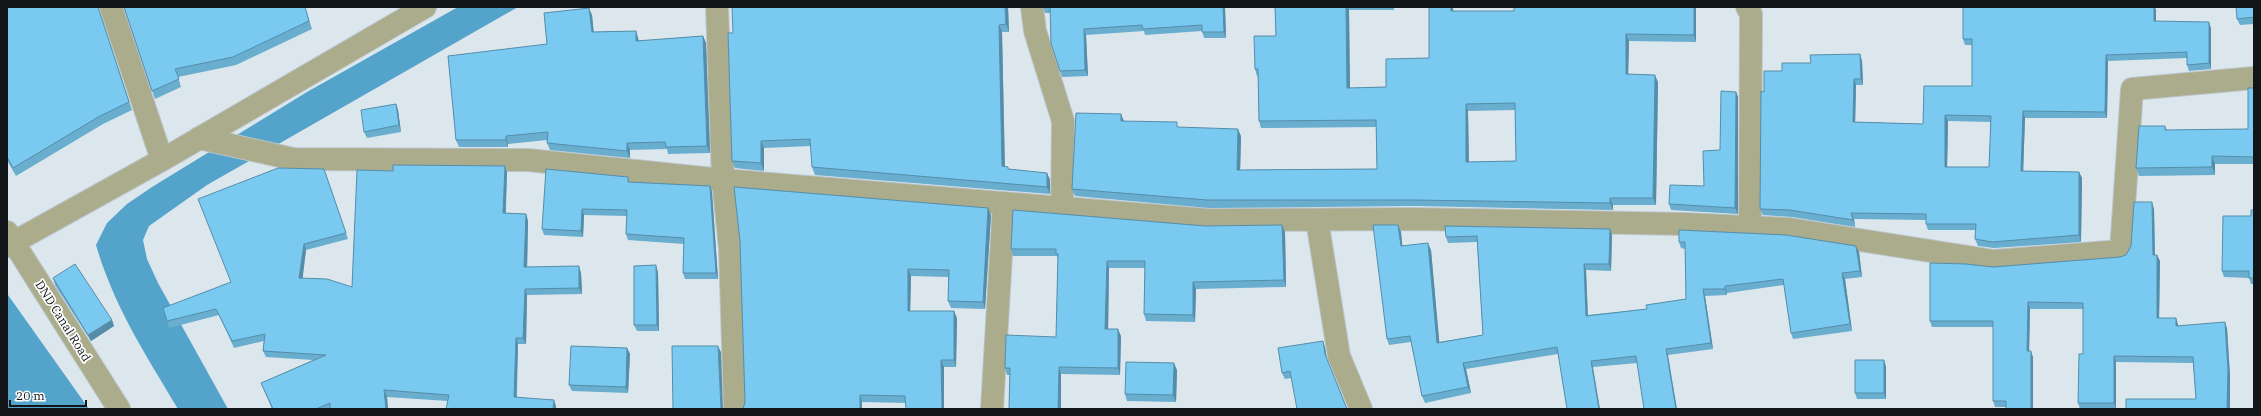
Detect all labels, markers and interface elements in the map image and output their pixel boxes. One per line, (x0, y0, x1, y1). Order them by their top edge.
street label: DND Canal Road (33, 278, 94, 364)
scale bar (10, 382, 86, 408)
text: 20 m (16, 388, 45, 403)

